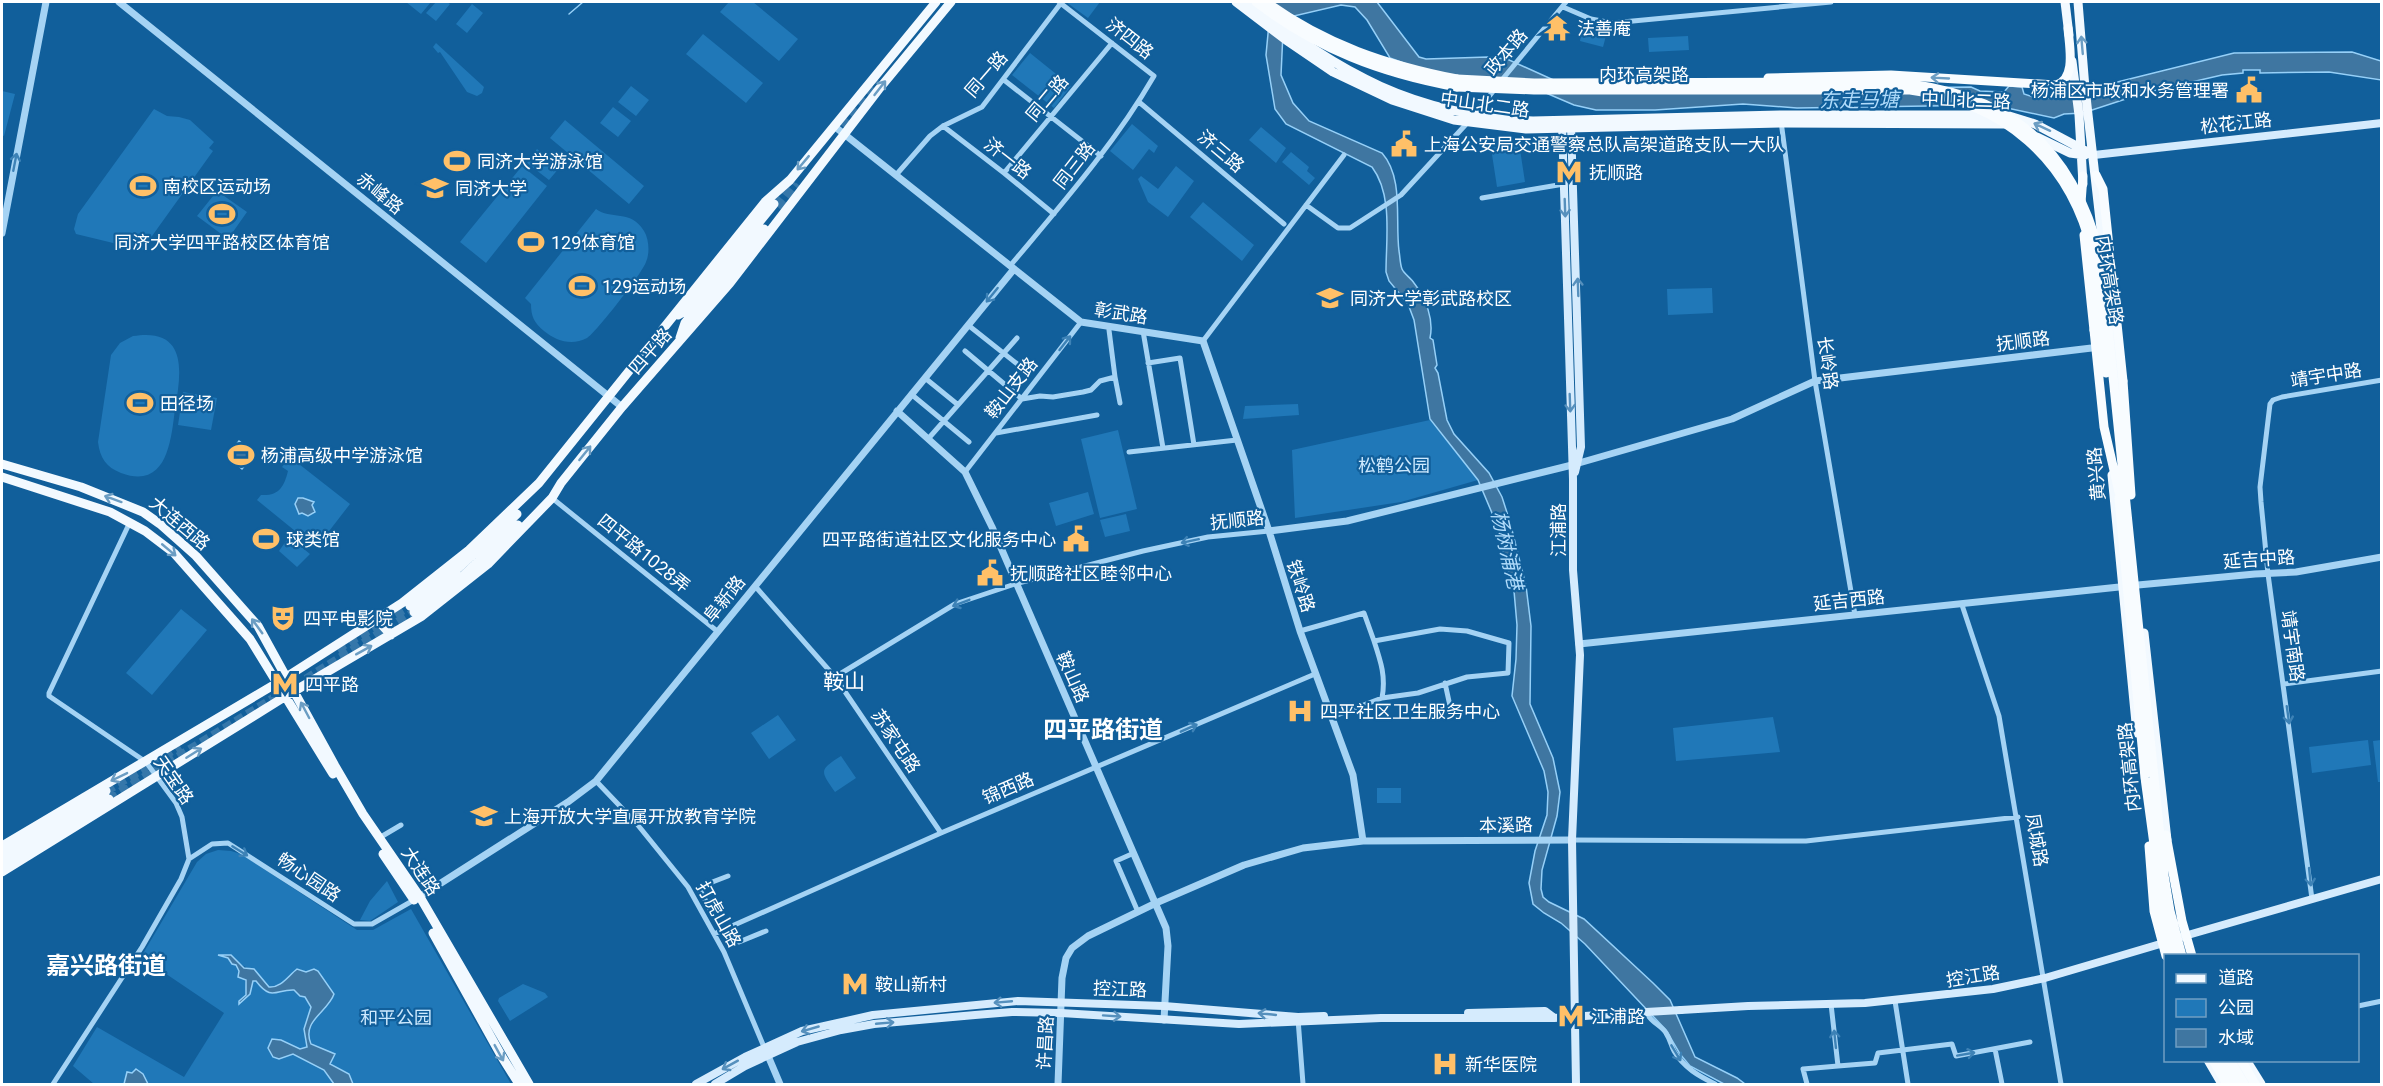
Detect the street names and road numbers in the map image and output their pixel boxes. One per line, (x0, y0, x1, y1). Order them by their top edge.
street label: 济四路 (1102, 13, 1158, 63)
street label: 政本路 (1481, 25, 1531, 79)
street label: 同一路 (960, 47, 1012, 101)
street label: 内环高架路 (1599, 64, 1689, 85)
street label: 同二路 (1022, 71, 1072, 125)
street label: 中山北二路 (1439, 87, 1531, 121)
street label: 中山北二路 (1921, 88, 2011, 112)
street label: 松花江路 (2199, 109, 2273, 137)
street label: 济三路 (1194, 126, 1248, 176)
street label: 济一路 (980, 133, 1036, 183)
street label: 同三路 (1049, 137, 1099, 193)
street label: 赤峰路 (352, 168, 408, 218)
street label: 内环高架路 (2093, 234, 2127, 326)
street label: 彰武路 (1093, 298, 1149, 328)
street label: 四平路 (624, 324, 676, 378)
street label: 抚顺路 (1995, 327, 2051, 355)
street label: 长岭路 (1814, 335, 1842, 391)
street label: 鞍山支路 (981, 353, 1041, 423)
street label: 靖宇中路 (2289, 359, 2363, 391)
street label: 黄兴路 (2083, 446, 2109, 502)
street label: 大连西路 (146, 492, 214, 554)
street label: 江浦路 (1548, 503, 1569, 557)
street label: 抚顺路 (1209, 507, 1265, 533)
street label: 四平路1028弄 (594, 509, 694, 597)
street label: 延吉中路 (2222, 546, 2296, 572)
street label: 铁岭路 (1283, 557, 1319, 615)
street label: 阜新路 (699, 571, 749, 627)
street label: 延吉西路 (1812, 586, 1886, 614)
street label: 靖宇南路 (2278, 609, 2308, 683)
street label: 鞍山路 (1052, 648, 1094, 706)
street label: 苏家屯路 (867, 705, 925, 777)
street label: 内环高架路 (2114, 721, 2144, 813)
street label: 天宝路 (150, 752, 198, 808)
street label: 锦西路 (979, 768, 1037, 808)
street label: 凤城路 (2022, 812, 2052, 868)
street label: 本溪路 (1479, 814, 1533, 836)
street label: 大连路 (397, 843, 445, 899)
street label: 畅心园路 (273, 848, 345, 906)
street label: 打虎山路 (692, 877, 746, 951)
street label: 控江路 (1945, 961, 2001, 991)
street label: 控江路 (1093, 978, 1147, 1000)
street label: 许昌路 (1033, 1015, 1057, 1071)

